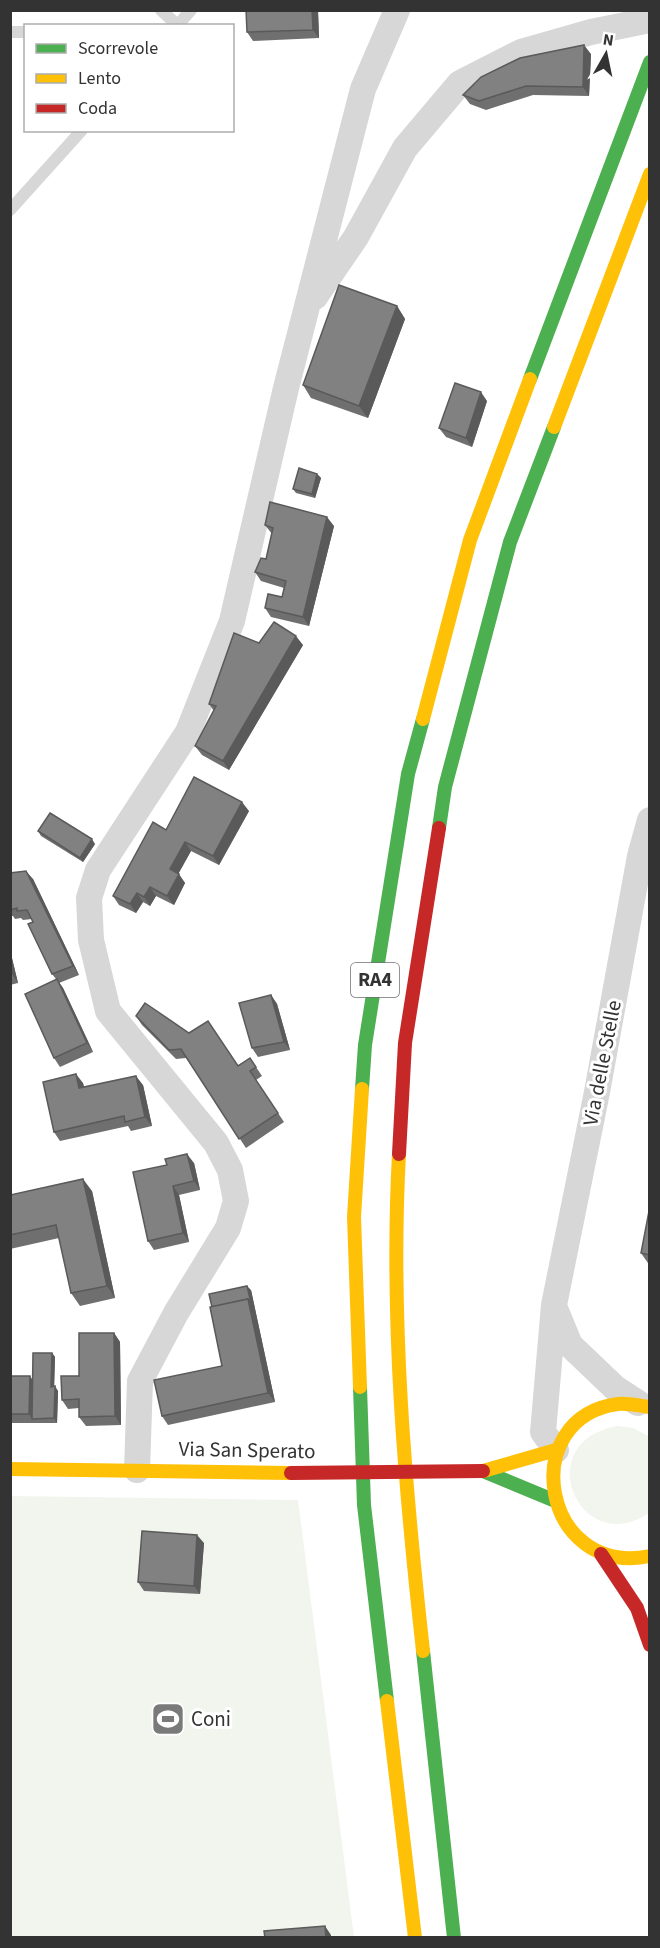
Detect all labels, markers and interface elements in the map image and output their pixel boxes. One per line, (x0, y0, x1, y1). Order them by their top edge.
legend (24, 24, 234, 132)
north arrow (576, 24, 636, 84)
text: N (601, 28, 615, 52)
text: Scorrevole (78, 36, 158, 61)
text: Lento (78, 66, 121, 91)
text: Coda (78, 96, 117, 121)
road number: RA4 (351, 963, 399, 997)
street label: Via delle Stelle (575, 998, 629, 1128)
street label: Via San Sperato (178, 1434, 316, 1466)
sports icon: Coni (150, 1701, 186, 1737)
place label: Coni (191, 1704, 231, 1734)

